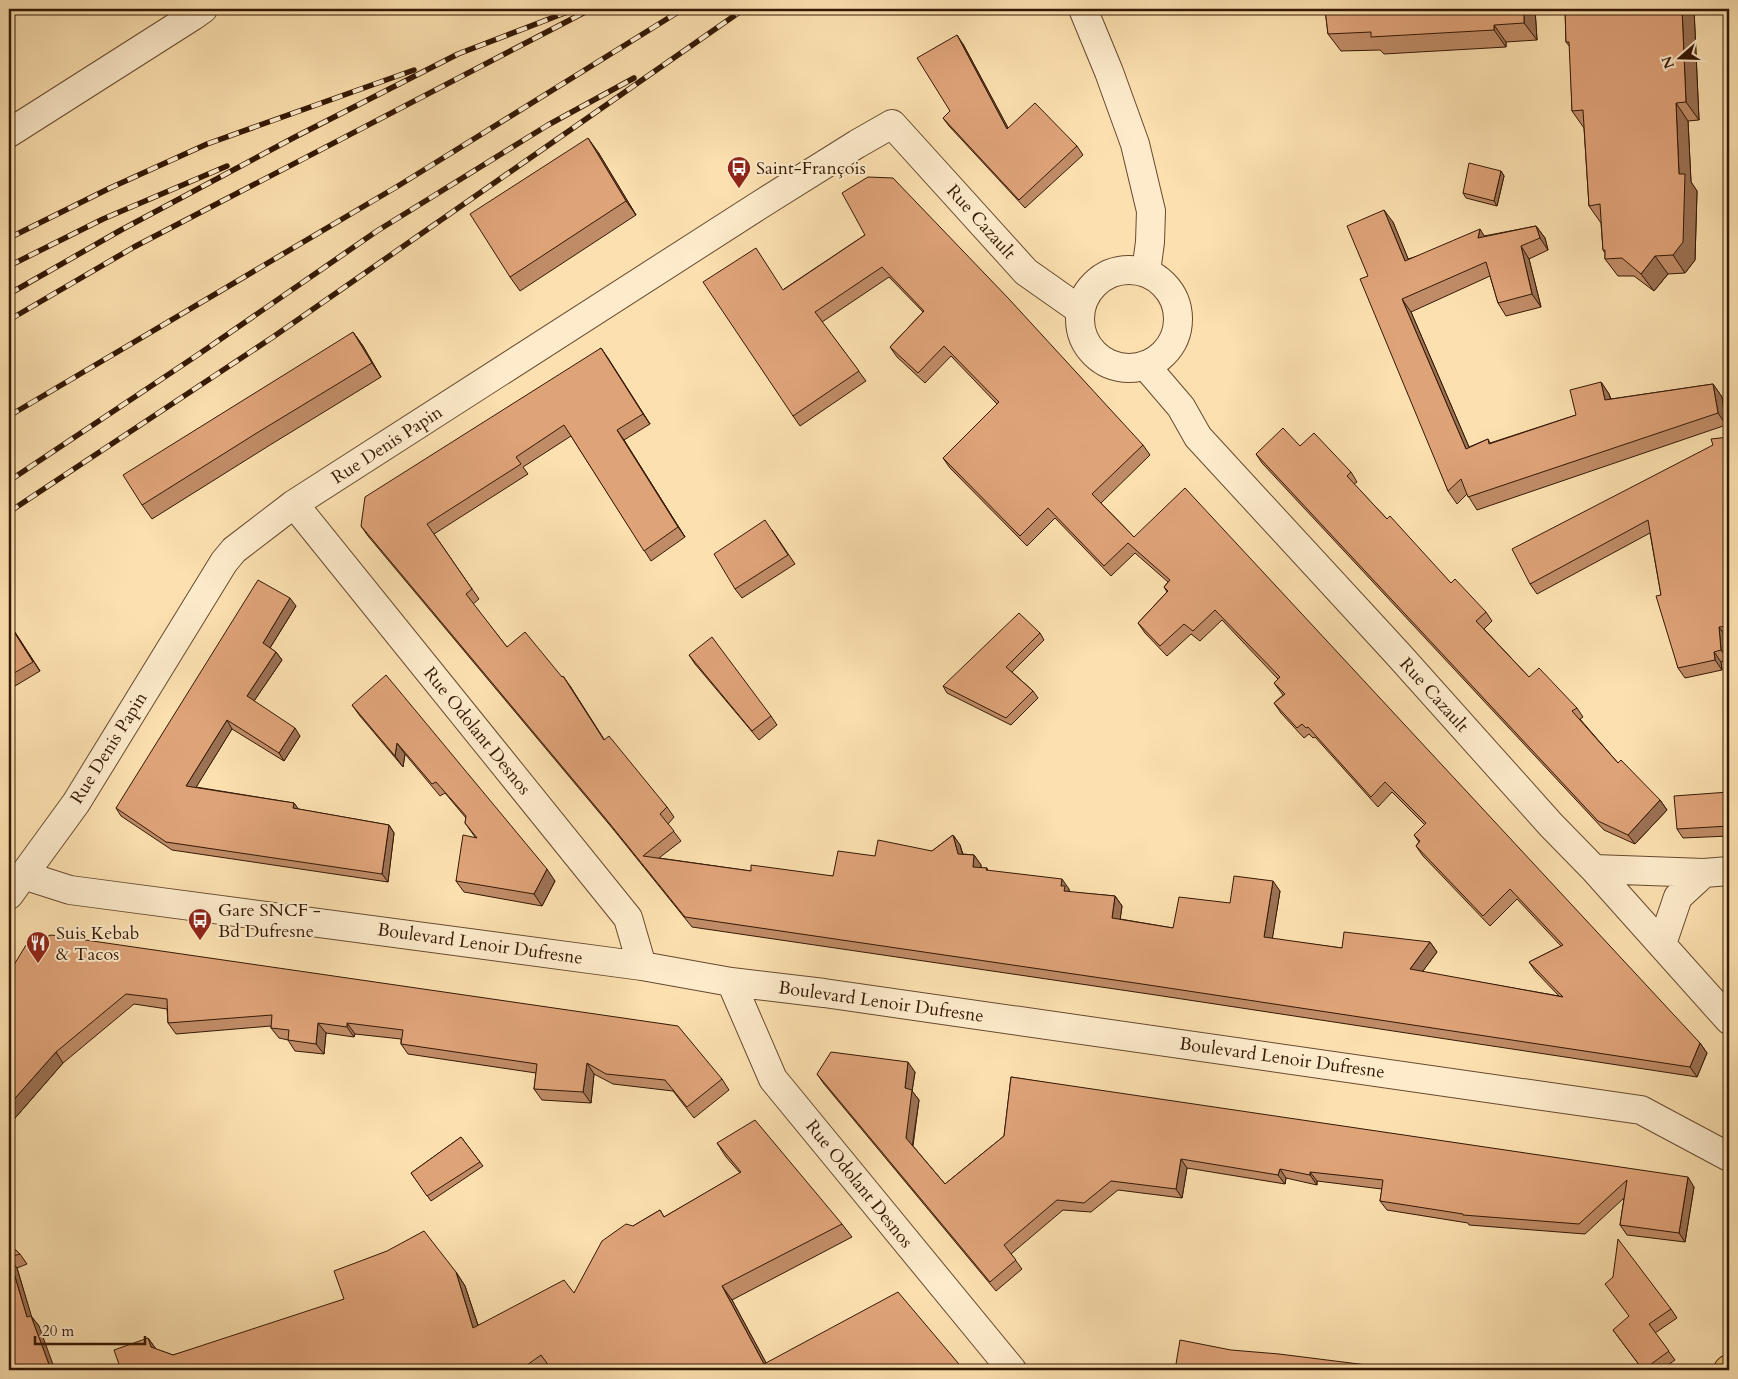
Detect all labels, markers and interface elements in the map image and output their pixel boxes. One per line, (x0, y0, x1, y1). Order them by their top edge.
north arrow (1656, 32, 1706, 82)
text: N (1657, 53, 1679, 71)
bus stop icon: Saint-François (726, 155, 752, 189)
place label: Saint-François (756, 156, 866, 181)
street label: Rue Cazault (941, 179, 1022, 265)
street label: Rue Denis Papin (327, 399, 448, 490)
street label: Rue Cazault (1394, 652, 1475, 738)
street label: Rue Odolant Desnos (418, 662, 536, 800)
street label: Rue Denis Papin (65, 687, 154, 809)
place label: Gare SNCF - Bd Dufresne (218, 898, 321, 944)
bus stop icon: Gare SNCF - Bd Dufresne (187, 907, 213, 941)
street label: Boulevard Lenoir Dufresne (376, 917, 584, 971)
place label: Suis Kebab & Tacos (56, 921, 139, 967)
restaurant icon: Suis Kebab & Tacos (25, 930, 51, 964)
street label: Boulevard Lenoir Dufresne (777, 975, 985, 1029)
street label: Boulevard Lenoir Dufresne (1178, 1031, 1386, 1085)
street label: Rue Odolant Desnos (800, 1115, 918, 1253)
scale bar (35, 1314, 145, 1346)
text: 20 m (42, 1321, 74, 1341)

